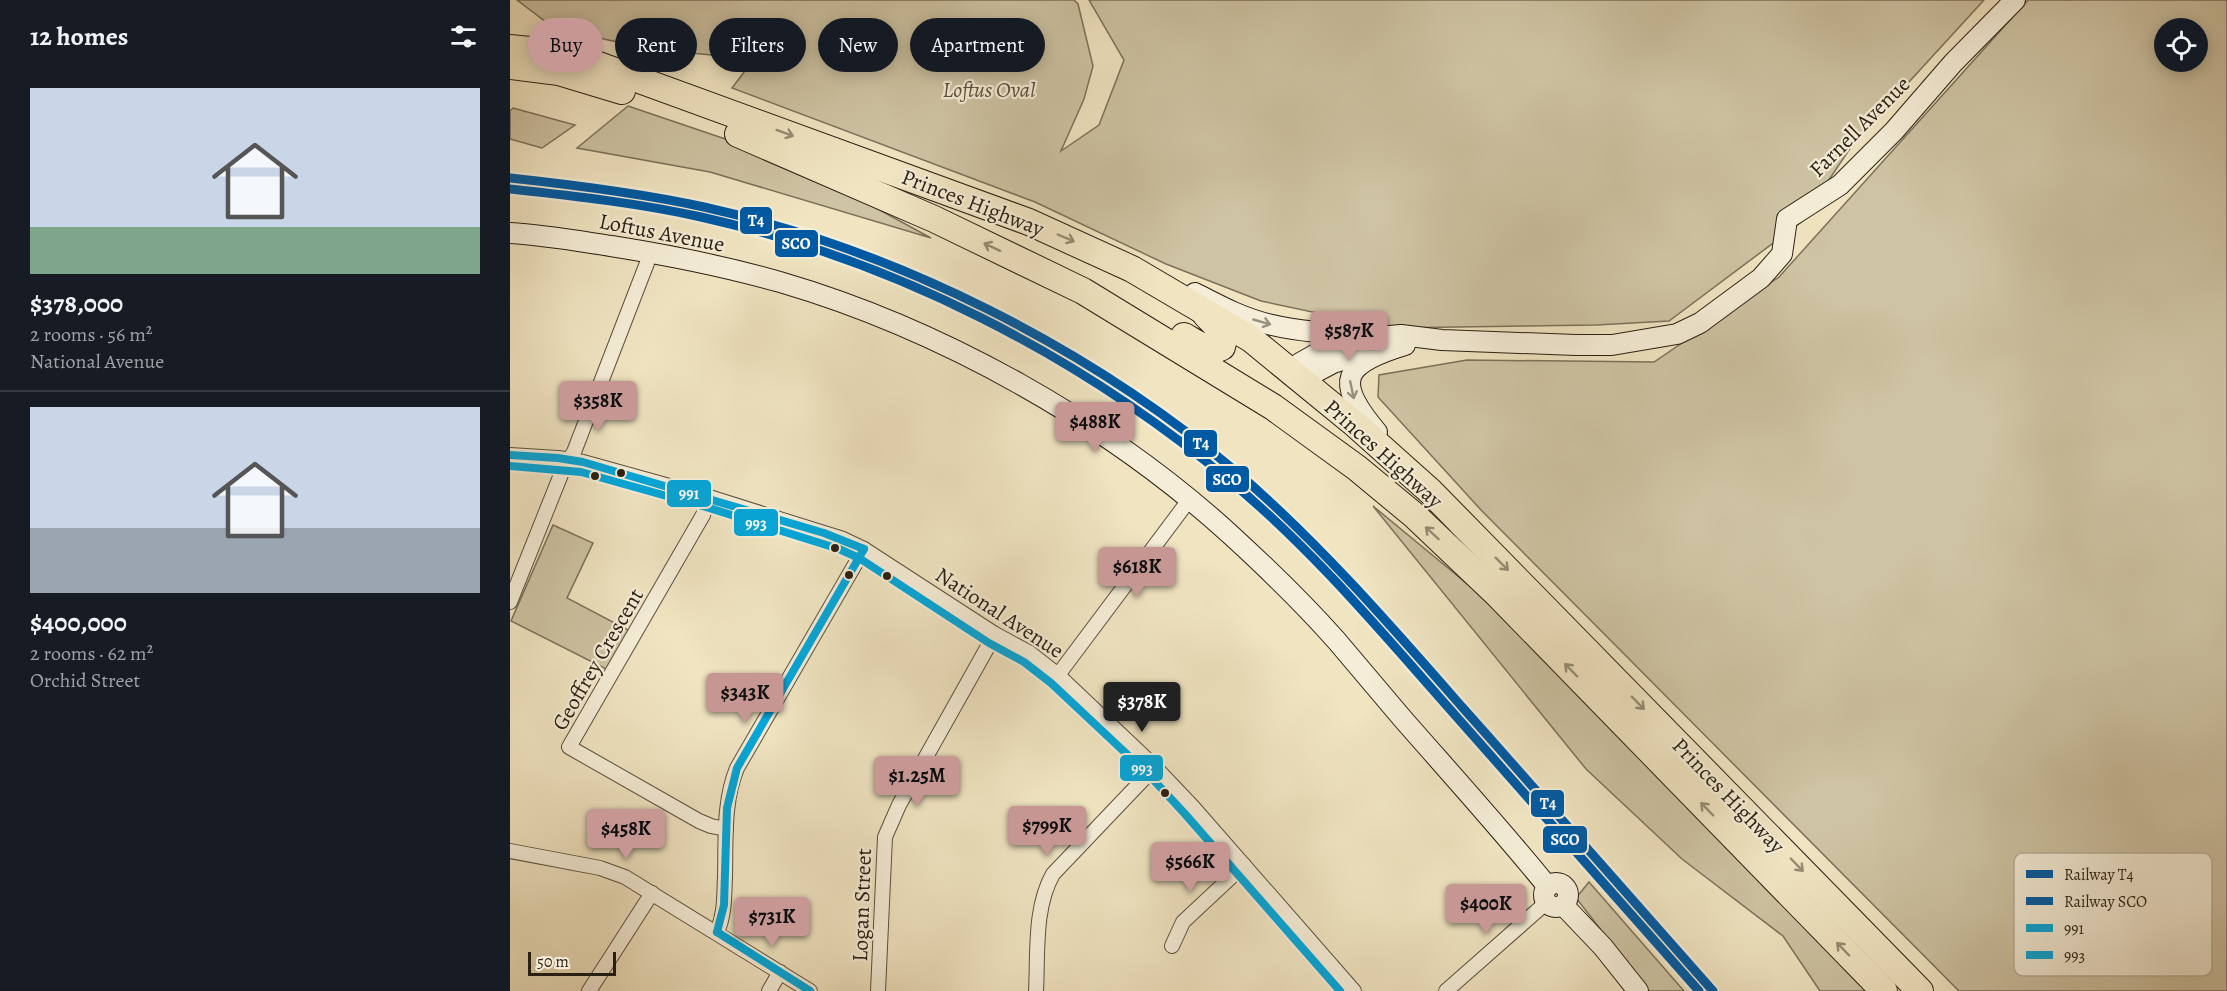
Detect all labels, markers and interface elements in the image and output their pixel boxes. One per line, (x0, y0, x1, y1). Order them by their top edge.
chip: Buy (528, 18, 603, 72)
chip: Rent (615, 18, 697, 72)
chip: Filters (709, 18, 806, 72)
chip: New (818, 18, 898, 72)
chip: Apartment (910, 18, 1045, 72)
map controls (2154, 18, 2208, 72)
button: locate (2154, 18, 2208, 72)
text: 12 homes (30, 19, 128, 54)
icon: filters (447, 20, 480, 53)
street label: Farnell Avenue (1803, 70, 1917, 184)
park label: Loftus Oval (943, 75, 1036, 105)
icon: home (201, 127, 309, 235)
one-way arrow (775, 129, 794, 140)
street label: Princes Highway (897, 162, 1048, 244)
street label: Loftus Avenue (597, 206, 727, 260)
line badge: T4 (739, 206, 773, 235)
text: T4 (748, 210, 765, 232)
line badge: SCO (774, 229, 819, 258)
text: SCO (781, 233, 811, 255)
one-way arrow (1057, 233, 1075, 244)
one-way arrow (984, 240, 1002, 252)
text: $378,000 (30, 286, 123, 321)
pin: $587K (1307, 311, 1391, 362)
one-way arrow (1252, 317, 1271, 328)
text: $587K (1324, 317, 1374, 344)
text: 2 rooms · 56 m² (30, 321, 152, 348)
text: National Avenue (30, 348, 164, 375)
pin: $358K (556, 381, 640, 432)
one-way arrow (1346, 381, 1358, 400)
text: $358K (573, 387, 623, 414)
street label: Princes Highway (1317, 392, 1449, 515)
pin: $488K (1053, 402, 1137, 453)
text: $488K (1069, 408, 1121, 435)
line badge: T4 (1183, 429, 1218, 458)
text: T4 (1193, 433, 1210, 455)
icon: home (201, 446, 309, 554)
line badge: SCO (1205, 465, 1250, 493)
unlabelled marker (615, 467, 627, 479)
text: SCO (1212, 469, 1242, 491)
unlabelled marker (589, 470, 601, 482)
line badge: 991 (666, 479, 712, 508)
text: 991 (679, 483, 700, 505)
line badge: 993 (733, 508, 779, 537)
text: 993 (745, 513, 767, 535)
one-way arrow (1425, 526, 1440, 540)
unlabelled marker (829, 542, 841, 554)
pin: $618K (1095, 547, 1179, 598)
text: $618K (1113, 553, 1161, 580)
one-way arrow (1494, 556, 1509, 571)
street label: National Avenue (929, 560, 1070, 666)
unlabelled marker (843, 569, 855, 581)
unlabelled marker (881, 570, 893, 582)
street label: Geoffrey Crescent (545, 583, 651, 736)
text: $400,000 (30, 605, 127, 640)
text: 2 rooms · 62 m² (30, 640, 153, 667)
one-way arrow (1563, 663, 1578, 678)
text: Orchid Street (30, 667, 140, 694)
pin: $343K (703, 673, 787, 724)
text: $343K (720, 679, 770, 706)
pin: $378K (1100, 682, 1184, 733)
text: $378K (1117, 688, 1167, 715)
one-way arrow (1631, 695, 1645, 710)
street label: Princes Highway (1665, 731, 1791, 860)
line badge: 993 (1119, 754, 1164, 782)
pin: $1.25M (868, 756, 966, 807)
text: 993 (1131, 758, 1153, 780)
text: $1.25M (889, 762, 946, 789)
unlabelled marker (1159, 787, 1171, 799)
line badge: T4 (1530, 789, 1565, 818)
text: T4 (1540, 793, 1557, 815)
one-way arrow (1700, 802, 1715, 817)
pin: $799K (1005, 806, 1089, 857)
pin: $458K (584, 809, 668, 860)
text: $799K (1022, 812, 1072, 839)
text: $458K (601, 815, 651, 842)
line badge: SCO (1542, 825, 1588, 854)
text: SCO (1550, 829, 1580, 851)
pin: $566K (1148, 842, 1232, 893)
street label: Logan Street (845, 848, 879, 962)
text: $566K (1165, 848, 1215, 875)
legend (2014, 853, 2212, 976)
one-way arrow (1790, 858, 1805, 873)
text: Railway T4 (2064, 864, 2134, 886)
pin: $400K (1444, 884, 1528, 935)
text: $400K (1460, 890, 1512, 917)
text: Railway SCO (2064, 891, 2147, 913)
pin: $731K (730, 897, 814, 948)
text: $731K (749, 903, 795, 930)
text: 991 (2064, 918, 2085, 940)
one-way arrow (1836, 942, 1851, 957)
text: 993 (2064, 945, 2085, 967)
scale bar (528, 949, 616, 976)
text: 50 m (537, 951, 569, 973)

